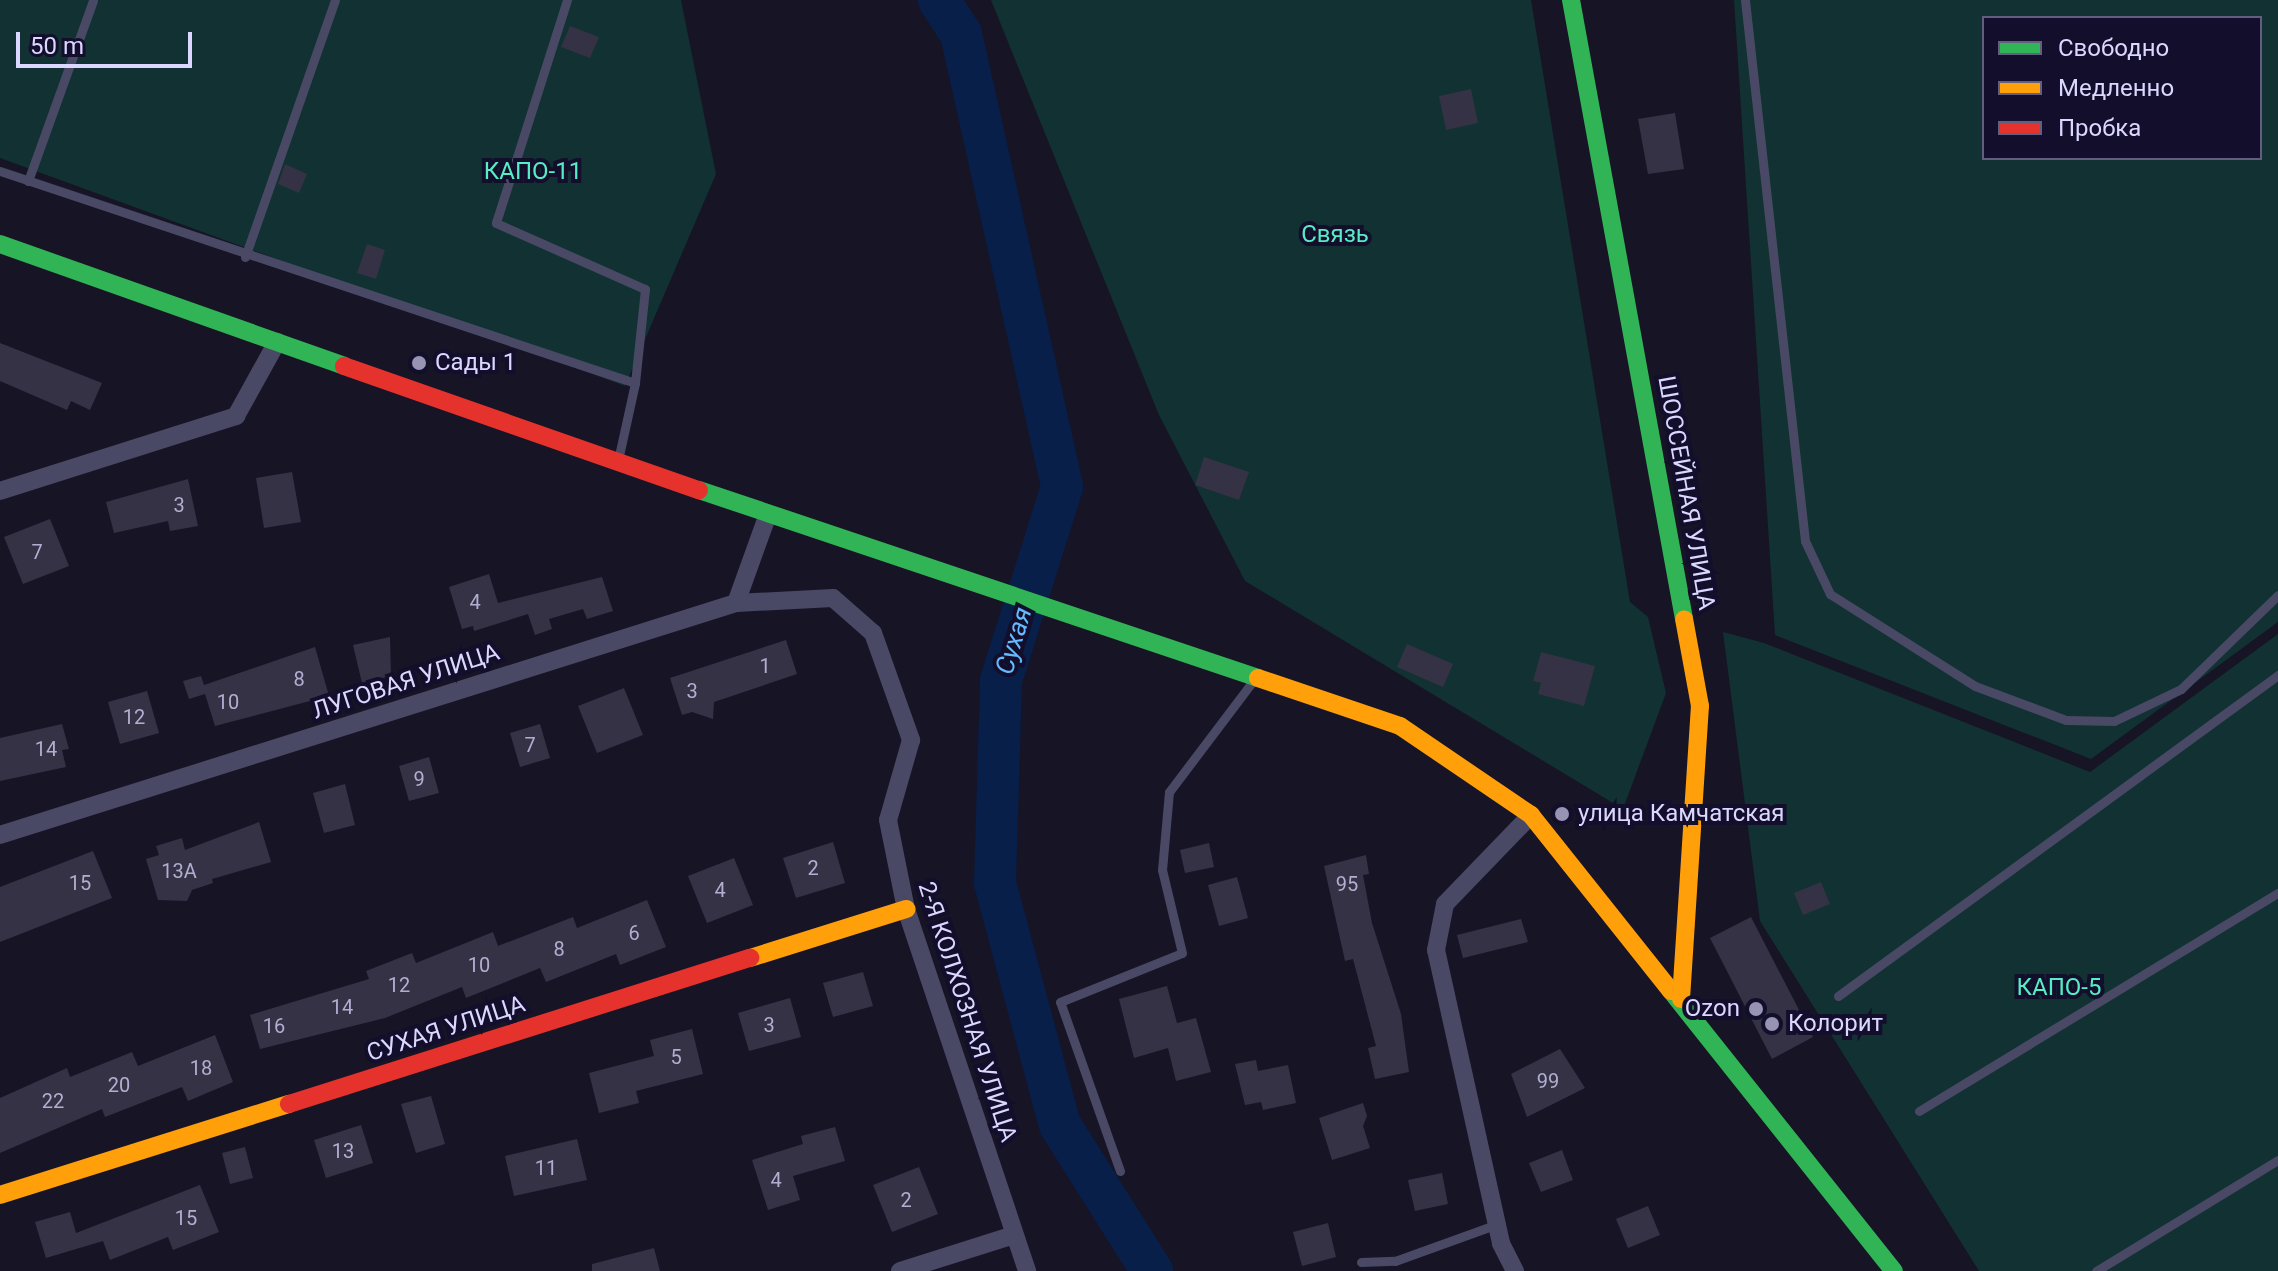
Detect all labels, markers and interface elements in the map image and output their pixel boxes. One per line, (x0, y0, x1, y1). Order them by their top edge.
scale bar (20, 16, 196, 66)
legend (1982, 16, 2262, 160)
text: 50 m (30, 32, 84, 60)
text: Свободно (2058, 34, 2169, 62)
text: Медленно (2058, 74, 2174, 102)
text: Пробка (2058, 114, 2141, 142)
park label: КАПО-11 (484, 158, 582, 186)
park label: Связь (1301, 221, 1369, 249)
place label: Сады 1 (435, 349, 516, 377)
marker: Сады 1 (410, 354, 428, 372)
street label: ШОССЕЙНАЯ УЛИЦА (1651, 374, 1721, 612)
house number: 3 (173, 493, 185, 517)
house number: 7 (31, 540, 43, 564)
house number: 4 (469, 590, 481, 614)
water label: Сухая (989, 604, 1039, 678)
street label: ЛУГОВАЯ УЛИЦА (309, 638, 503, 726)
house number: 1 (759, 654, 771, 678)
house number: 8 (293, 667, 305, 691)
house number: 3 (686, 679, 698, 703)
house number: 10 (217, 690, 239, 714)
house number: 12 (123, 705, 145, 729)
house number: 7 (524, 733, 536, 757)
house number: 14 (35, 737, 57, 761)
house number: 9 (413, 767, 425, 791)
place label: улица Камчатская (1578, 800, 1784, 828)
marker: улица Камчатская (1553, 805, 1571, 823)
house number: 2 (807, 856, 819, 880)
house number: 13А (161, 859, 197, 883)
house number: 15 (69, 871, 91, 895)
house number: 95 (1336, 872, 1358, 896)
house number: 4 (714, 878, 726, 902)
street label: 2-Я КОЛХОЗНАЯ УЛИЦА (911, 878, 1023, 1146)
house number: 6 (628, 921, 640, 945)
house number: 8 (553, 937, 565, 961)
house number: 10 (468, 953, 490, 977)
house number: 12 (388, 973, 410, 997)
park label: КАПО-5 (2017, 974, 2101, 1002)
street label: СУХАЯ УЛИЦА (363, 990, 529, 1068)
house number: 14 (331, 995, 353, 1019)
place label: Ozon (1685, 995, 1740, 1023)
marker: Ozon (1747, 1000, 1765, 1018)
place label: Колорит (1788, 1010, 1883, 1038)
house number: 3 (763, 1013, 775, 1037)
house number: 16 (263, 1014, 285, 1038)
marker: Колорит (1763, 1015, 1781, 1033)
house number: 5 (670, 1045, 682, 1069)
house number: 18 (190, 1056, 212, 1080)
house number: 99 (1537, 1069, 1559, 1093)
house number: 20 (108, 1073, 130, 1097)
house number: 22 (42, 1089, 64, 1113)
house number: 13 (332, 1139, 354, 1163)
house number: 11 (535, 1156, 557, 1180)
house number: 4 (770, 1168, 782, 1192)
house number: 2 (900, 1188, 912, 1212)
house number: 15 (175, 1206, 197, 1230)

